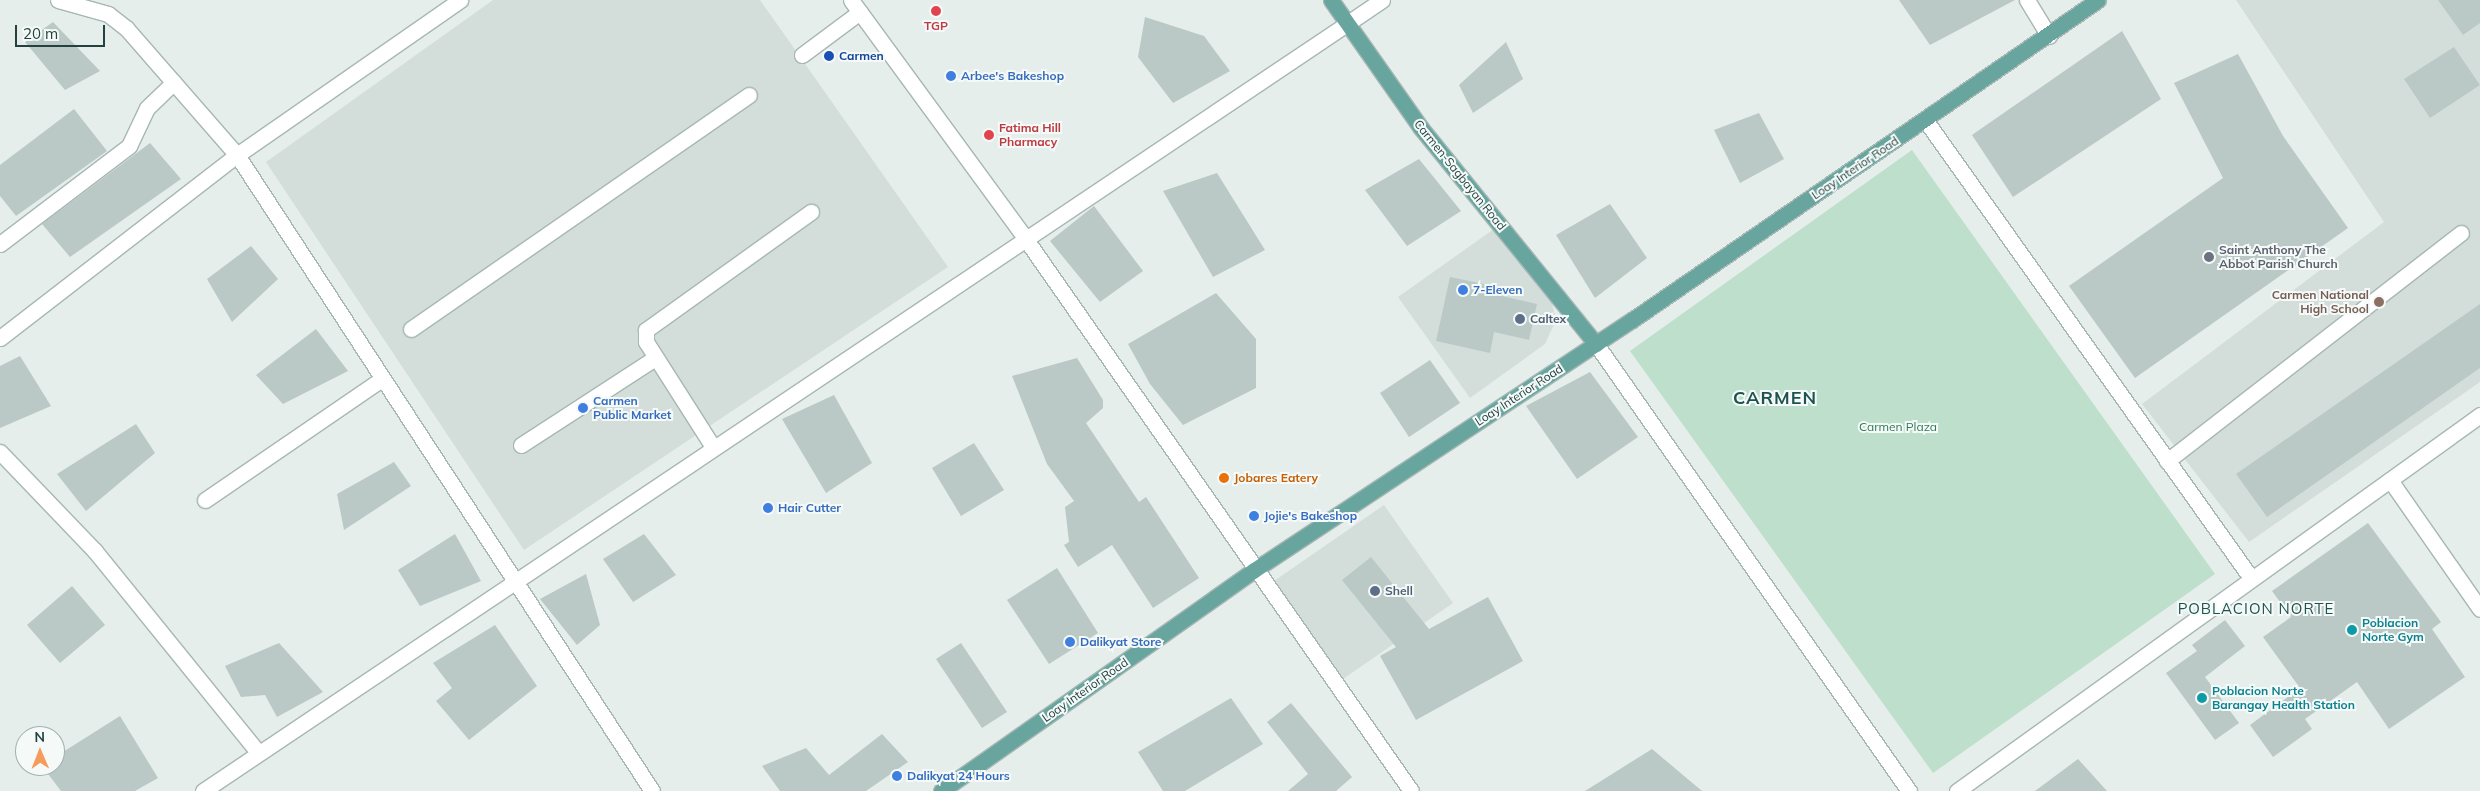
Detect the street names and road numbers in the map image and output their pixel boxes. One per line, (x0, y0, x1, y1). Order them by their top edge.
street label: Carmen-Sagbayan Road (1411, 117, 1509, 233)
street label: Loay Interior Road (1809, 134, 1901, 202)
street label: Loay Interior Road (1472, 361, 1566, 429)
street label: Loay Interior Road (1039, 655, 1131, 725)

